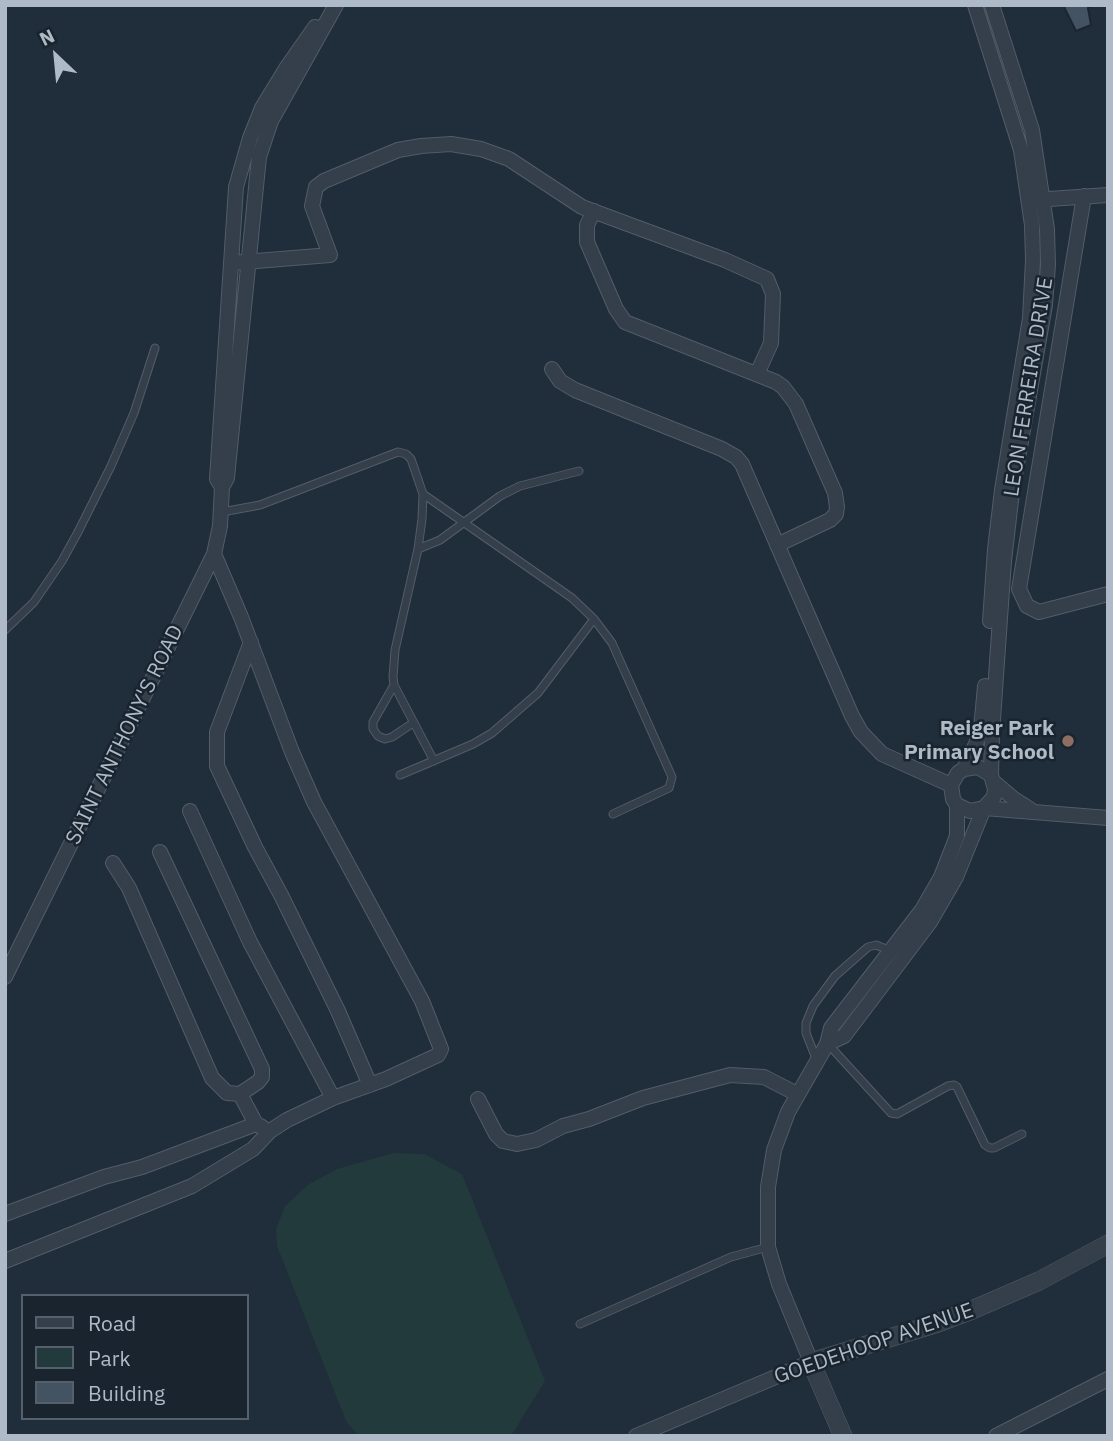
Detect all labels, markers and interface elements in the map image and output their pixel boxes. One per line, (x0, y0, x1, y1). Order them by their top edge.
north arrow (21, 21, 91, 91)
text: N (35, 23, 58, 51)
street label: LEON FERREIRA DRIVE (999, 276, 1059, 498)
street label: SAINT ANTHONY'S ROAD (61, 621, 189, 849)
place label: Reiger Park Primary School (904, 716, 1054, 766)
marker: Reiger Park Primary School (1060, 733, 1076, 749)
legend (21, 1294, 248, 1420)
street label: GOEDEHOOP AVENUE (771, 1298, 977, 1390)
text: Road (88, 1309, 136, 1337)
text: Park (88, 1344, 131, 1372)
text: Building (88, 1379, 165, 1407)

